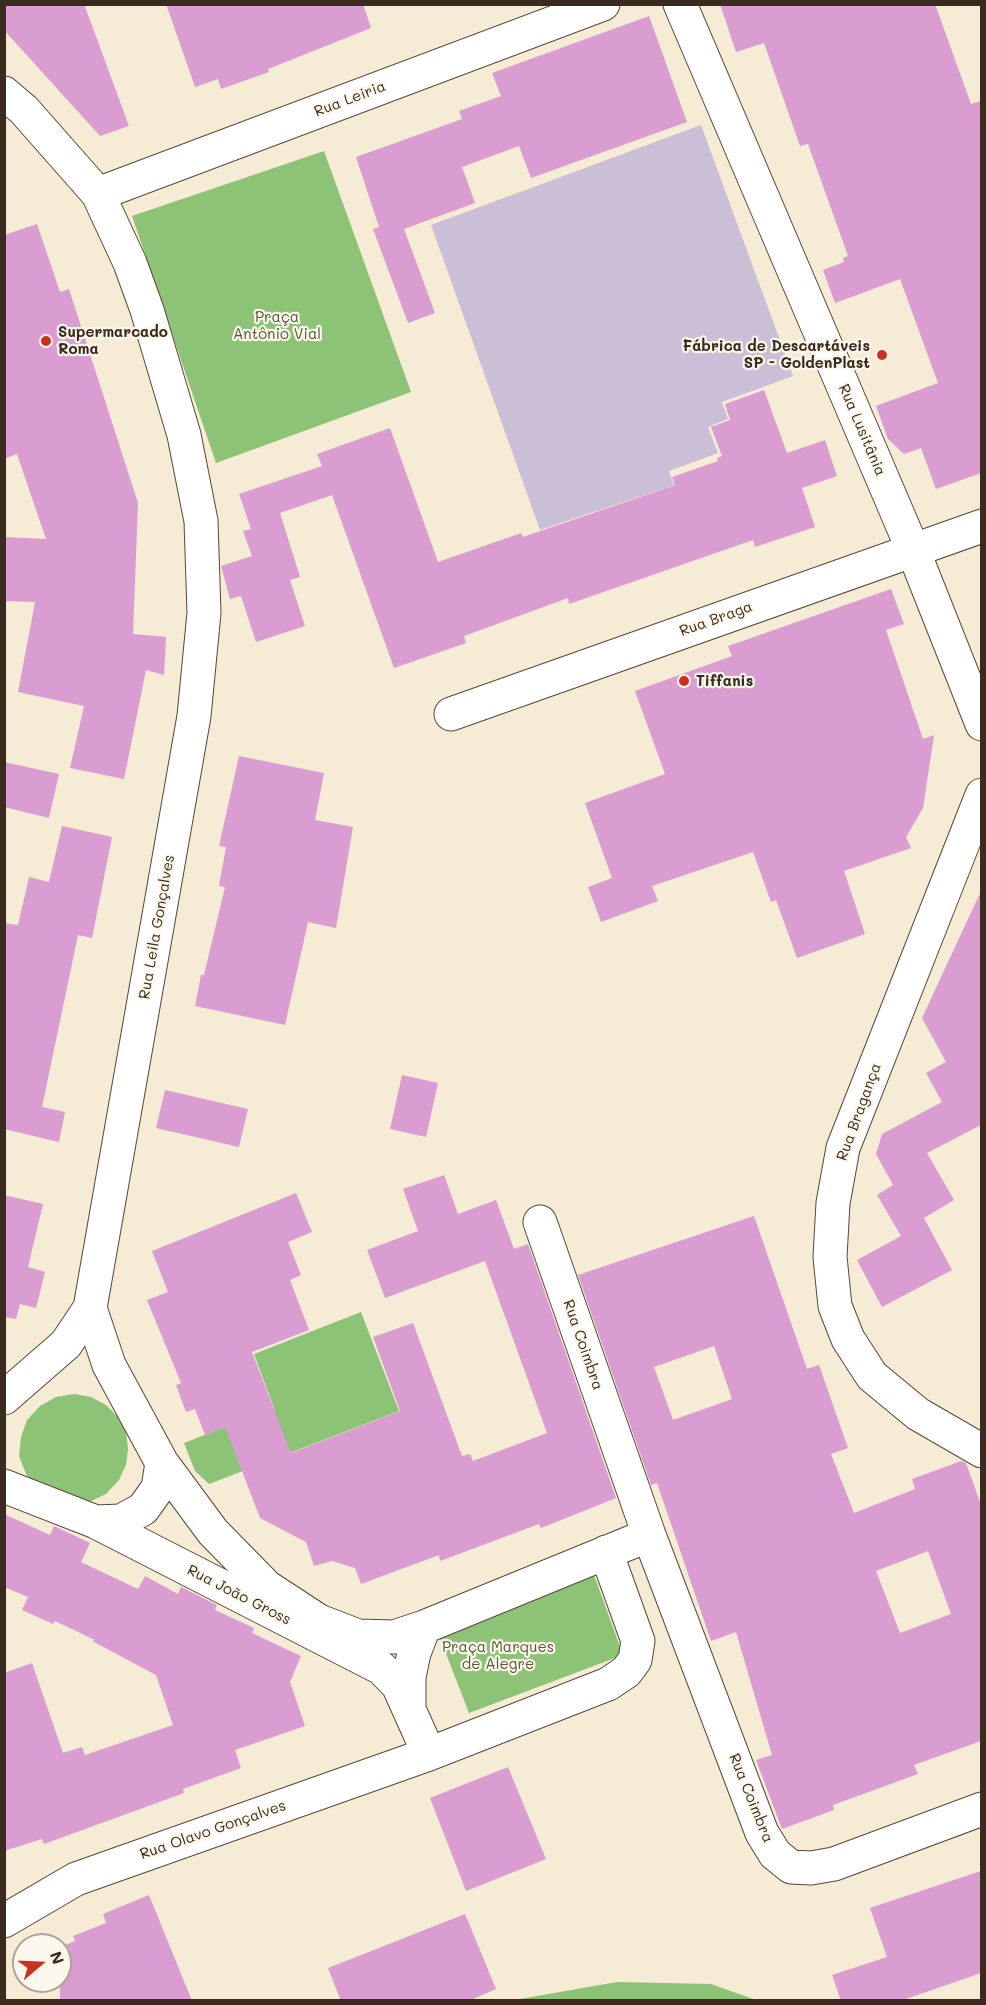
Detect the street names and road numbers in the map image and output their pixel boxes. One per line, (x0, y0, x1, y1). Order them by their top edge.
street label: Rua Leiria (312, 77, 388, 121)
street label: Rua Lusitânia (835, 381, 889, 479)
street label: Rua Braga (677, 598, 755, 640)
street label: Rua Leila Gonçalves (135, 853, 179, 1001)
street label: Rua Bragança (833, 1061, 885, 1163)
street label: Rua Coimbra (559, 1297, 607, 1393)
street label: Rua João Gross (184, 1561, 294, 1629)
street label: Rua Coimbra (725, 1751, 777, 1845)
street label: Rua Olavo Gonçalves (138, 1797, 288, 1863)

